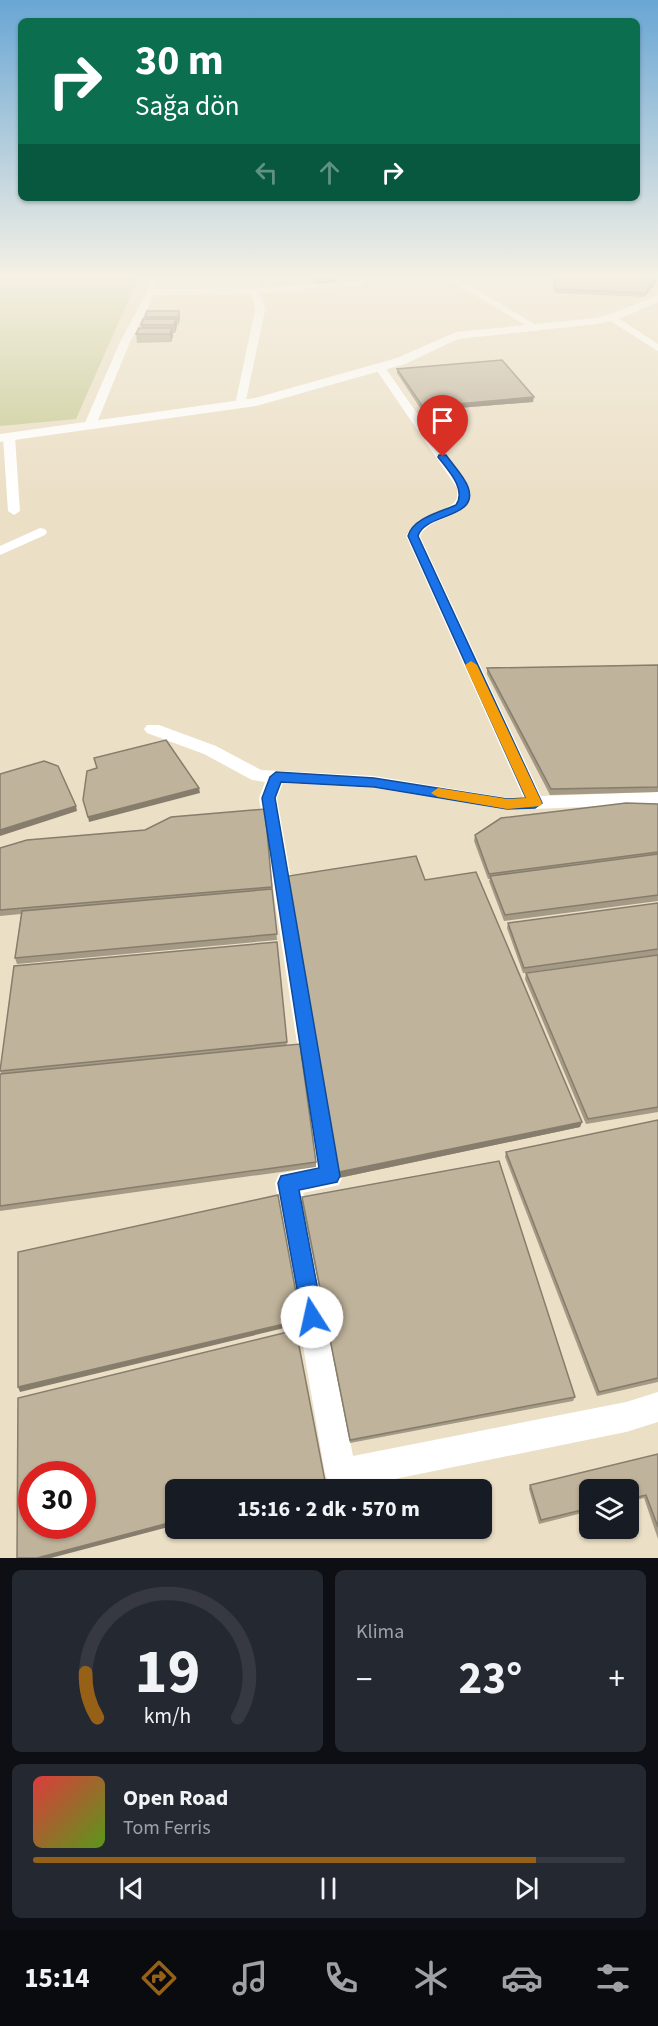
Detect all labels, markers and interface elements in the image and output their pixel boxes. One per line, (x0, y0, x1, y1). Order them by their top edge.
text: 30 m (135, 31, 224, 91)
icon: right (36, 42, 114, 120)
text: Sağa dön (135, 87, 240, 126)
icon: left (250, 156, 283, 189)
icon: ahead (313, 156, 346, 189)
icon: right (376, 156, 409, 189)
pin (417, 395, 468, 457)
icon: arrive (426, 404, 459, 437)
position arrow (280, 1285, 344, 1349)
speed limit sign: 30 (18, 1461, 96, 1539)
map controls (579, 1479, 639, 1539)
button: layers (579, 1479, 639, 1539)
text: 15:16 · 2 dk · 570 m (237, 1493, 420, 1525)
text: Klima (356, 1618, 404, 1646)
text: 19 (135, 1628, 200, 1717)
text: 23° (459, 1647, 522, 1711)
text: − (356, 1656, 372, 1703)
text: + (609, 1656, 625, 1703)
text: km/h (144, 1701, 191, 1732)
text: Open Road (123, 1782, 228, 1814)
text: Tom Ferris (123, 1814, 211, 1842)
icon: previous (115, 1872, 148, 1905)
icon: pause (312, 1872, 345, 1905)
icon: next (510, 1872, 543, 1905)
icon: directions (138, 1957, 180, 1999)
icon: music (229, 1957, 271, 1999)
icon: phone (320, 1957, 362, 1999)
icon: climate (410, 1957, 452, 1999)
icon: car (501, 1957, 543, 1999)
icon: filters (592, 1957, 634, 1999)
text: 15:14 (24, 1959, 89, 1998)

